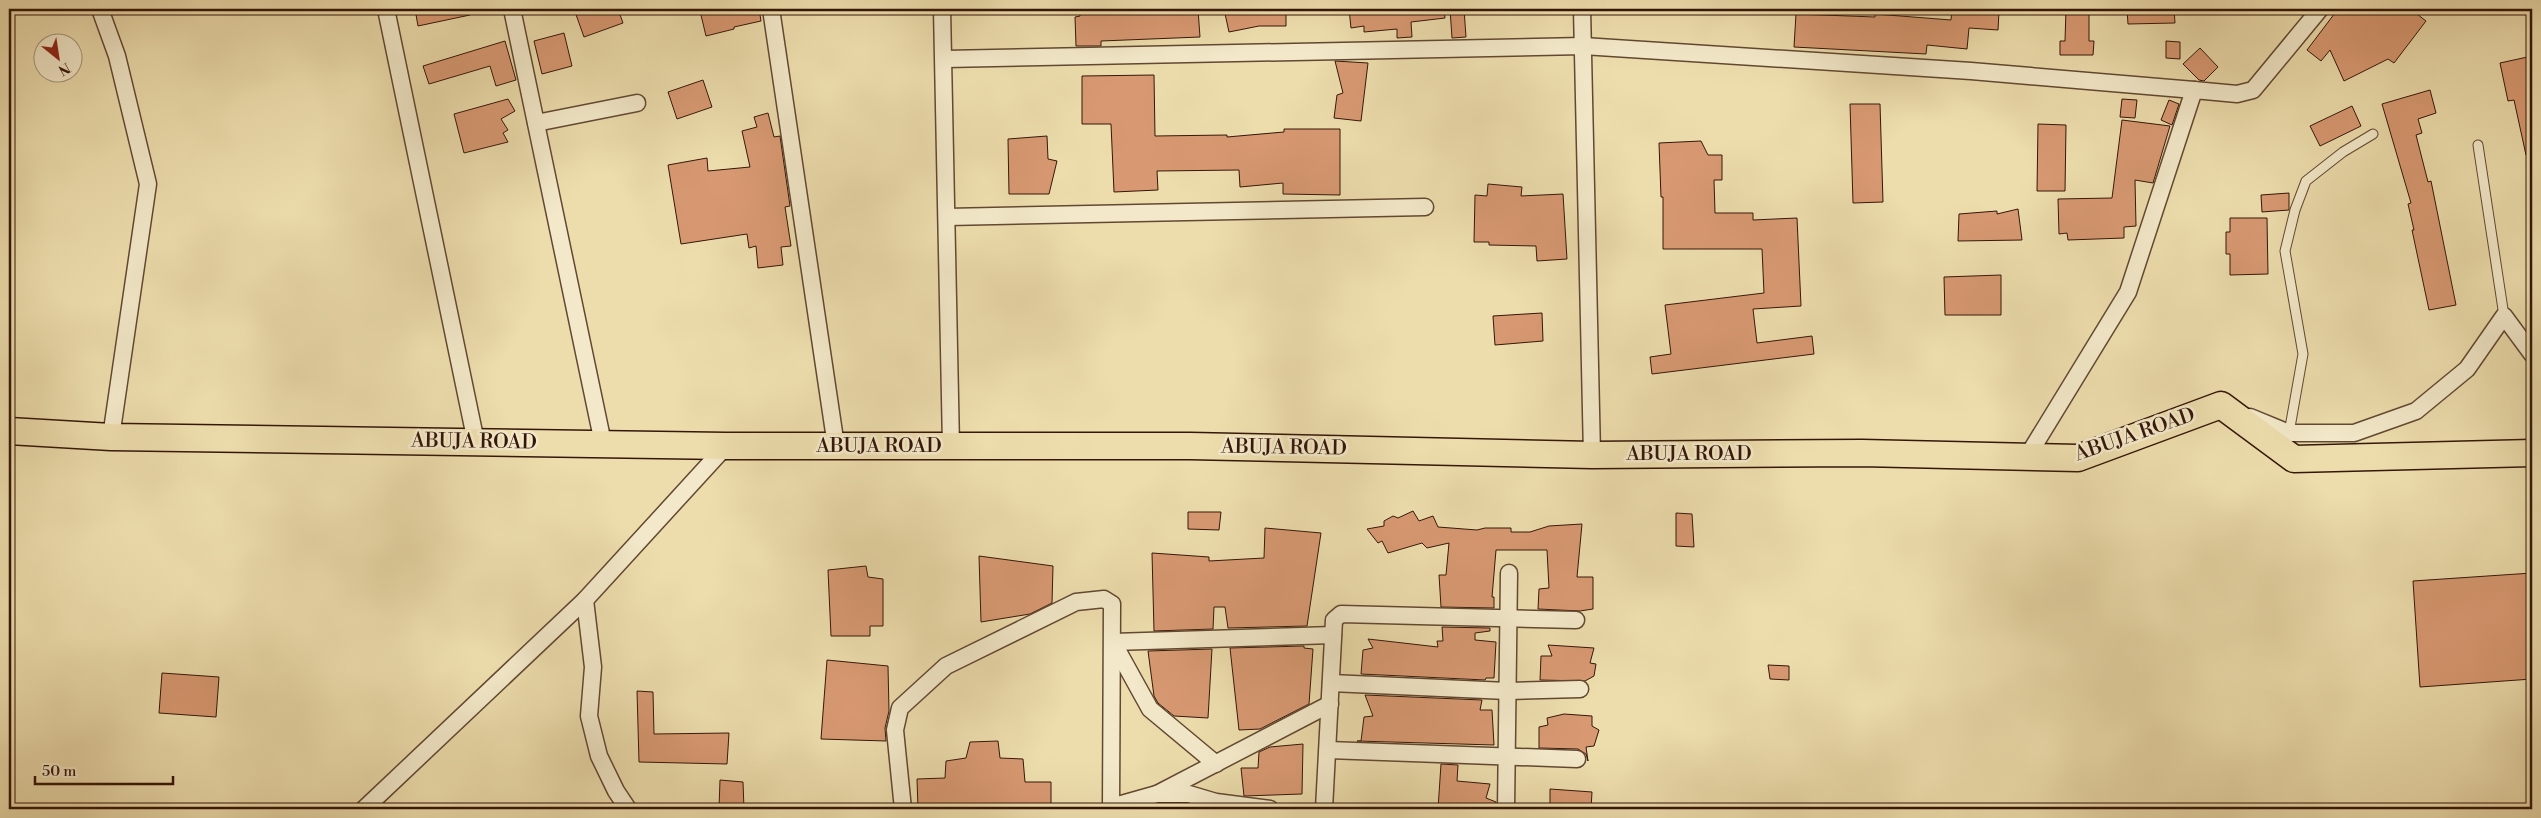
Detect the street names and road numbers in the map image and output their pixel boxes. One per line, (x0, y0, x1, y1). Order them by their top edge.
street label: ABUJA ROAD (2071, 403, 2199, 468)
street label: ABUJA ROAD (410, 428, 537, 456)
street label: ABUJA ROAD (815, 434, 942, 459)
street label: ABUJA ROAD (1220, 434, 1347, 462)
street label: ABUJA ROAD (1625, 442, 1752, 467)

